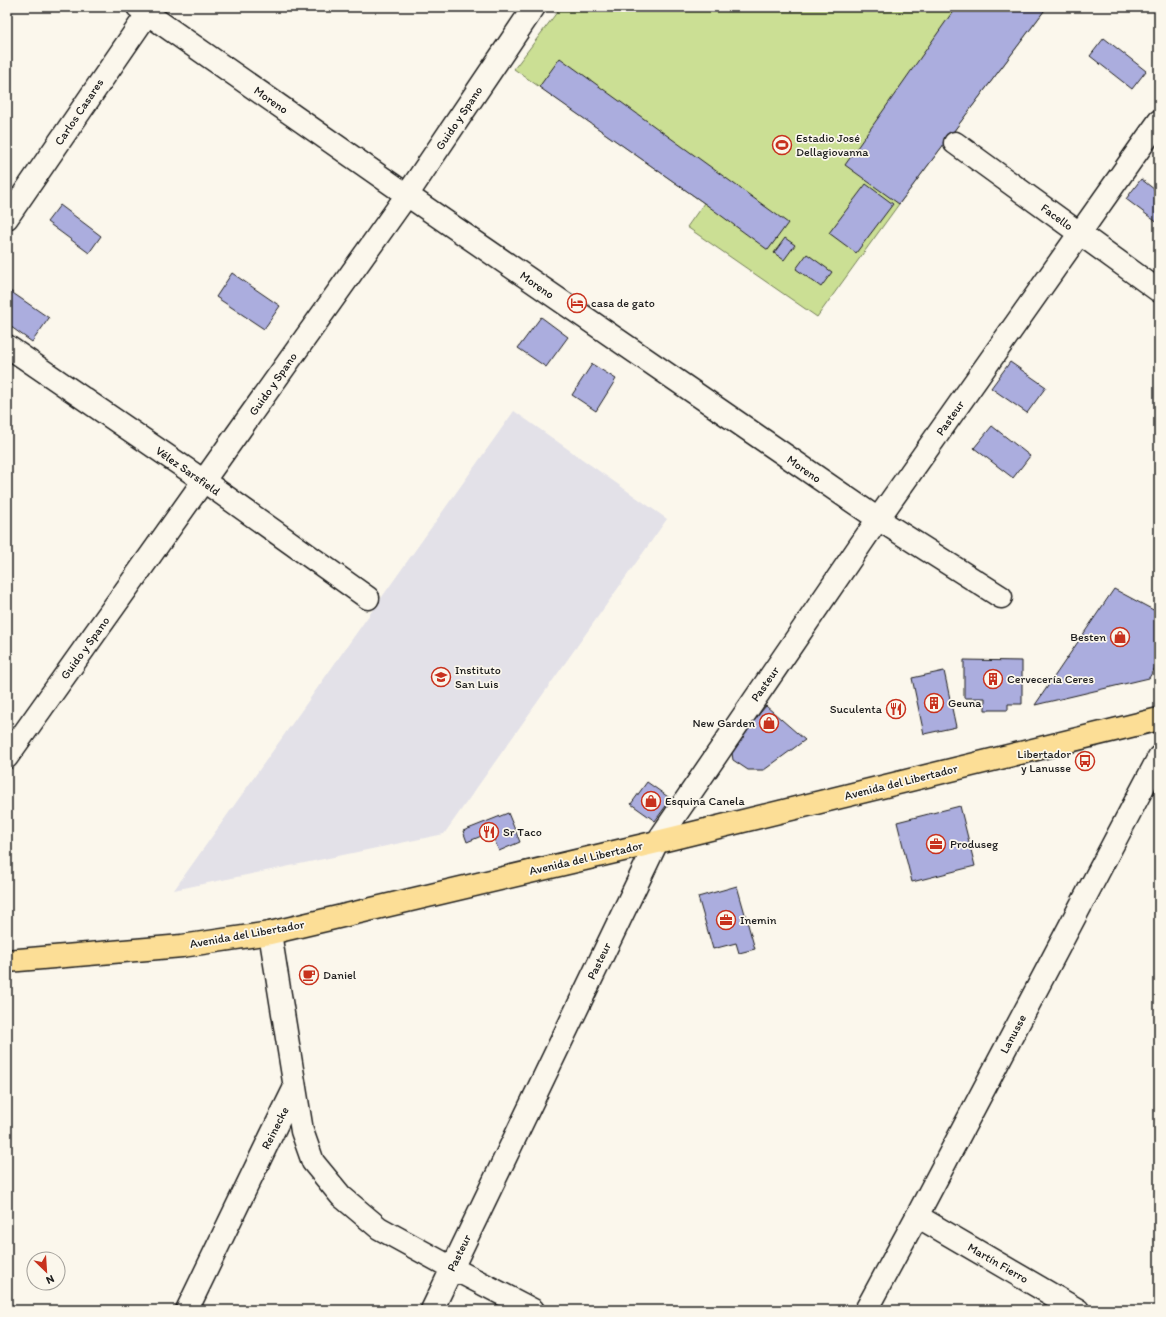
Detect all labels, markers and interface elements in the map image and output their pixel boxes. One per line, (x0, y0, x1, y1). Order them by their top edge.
street label: Carlos Casares (52, 76, 106, 148)
street label: Moreno (251, 83, 291, 117)
street label: Guido y Spano (433, 83, 485, 153)
place label: Estadio José Dellagiovanna (796, 131, 869, 159)
sports icon: Estadio José Dellagiovanna (771, 134, 793, 156)
street label: Facello (1038, 201, 1076, 233)
street label: Moreno (517, 268, 557, 302)
hotel icon: casa de gato (566, 292, 588, 314)
place label: casa de gato (591, 296, 655, 310)
street label: Guido y Spano (246, 350, 300, 418)
street label: Pasteur (933, 398, 967, 438)
street label: Vélez Sarsfield (153, 444, 223, 499)
street label: Moreno (784, 452, 824, 486)
street label: Guido y Spano (58, 614, 112, 682)
shop icon: Besten (1109, 626, 1131, 648)
place label: Besten (1070, 630, 1106, 644)
place label: Instituto San Luis (455, 663, 501, 691)
street label: Pasteur (748, 664, 782, 704)
school or university icon: Instituto San Luis (430, 666, 452, 688)
building icon: Cervecería Ceres (982, 668, 1004, 690)
place label: Cervecería Ceres (1007, 672, 1094, 686)
building icon: Geuna (923, 692, 945, 714)
place label: Geuna (948, 696, 982, 710)
restaurant icon: Suculenta (885, 698, 907, 720)
place label: Suculenta (830, 702, 883, 716)
shop icon: New Garden (758, 712, 780, 734)
place label: New Garden (693, 716, 755, 730)
place label: Libertador y Lanusse (1017, 747, 1071, 775)
bus stop icon: Libertador y Lanusse (1074, 750, 1096, 772)
street label: Avenida del Libertador (843, 761, 959, 803)
shop icon: Esquina Canela (640, 790, 662, 812)
place label: Esquina Canela (665, 794, 745, 808)
restaurant icon: Sr Taco (478, 821, 500, 843)
place label: Sr Taco (503, 825, 542, 839)
office icon: Produseg (925, 833, 947, 855)
place label: Produseg (950, 837, 999, 851)
street label: Avenida del Libertador (528, 838, 644, 878)
office icon: Inemin (715, 909, 737, 931)
place label: Inemin (740, 913, 777, 927)
street label: Avenida del Libertador (189, 917, 306, 951)
street label: Pasteur (584, 940, 614, 982)
cafe icon: Daniel (298, 964, 320, 986)
place label: Daniel (323, 968, 357, 982)
street label: Lanusse (997, 1012, 1029, 1056)
street label: Reinecke (258, 1104, 292, 1152)
street label: Pasteur (444, 1232, 474, 1274)
street label: Martín Fierro (965, 1240, 1031, 1286)
north arrow (26, 1251, 66, 1291)
text: N (44, 1272, 56, 1287)

